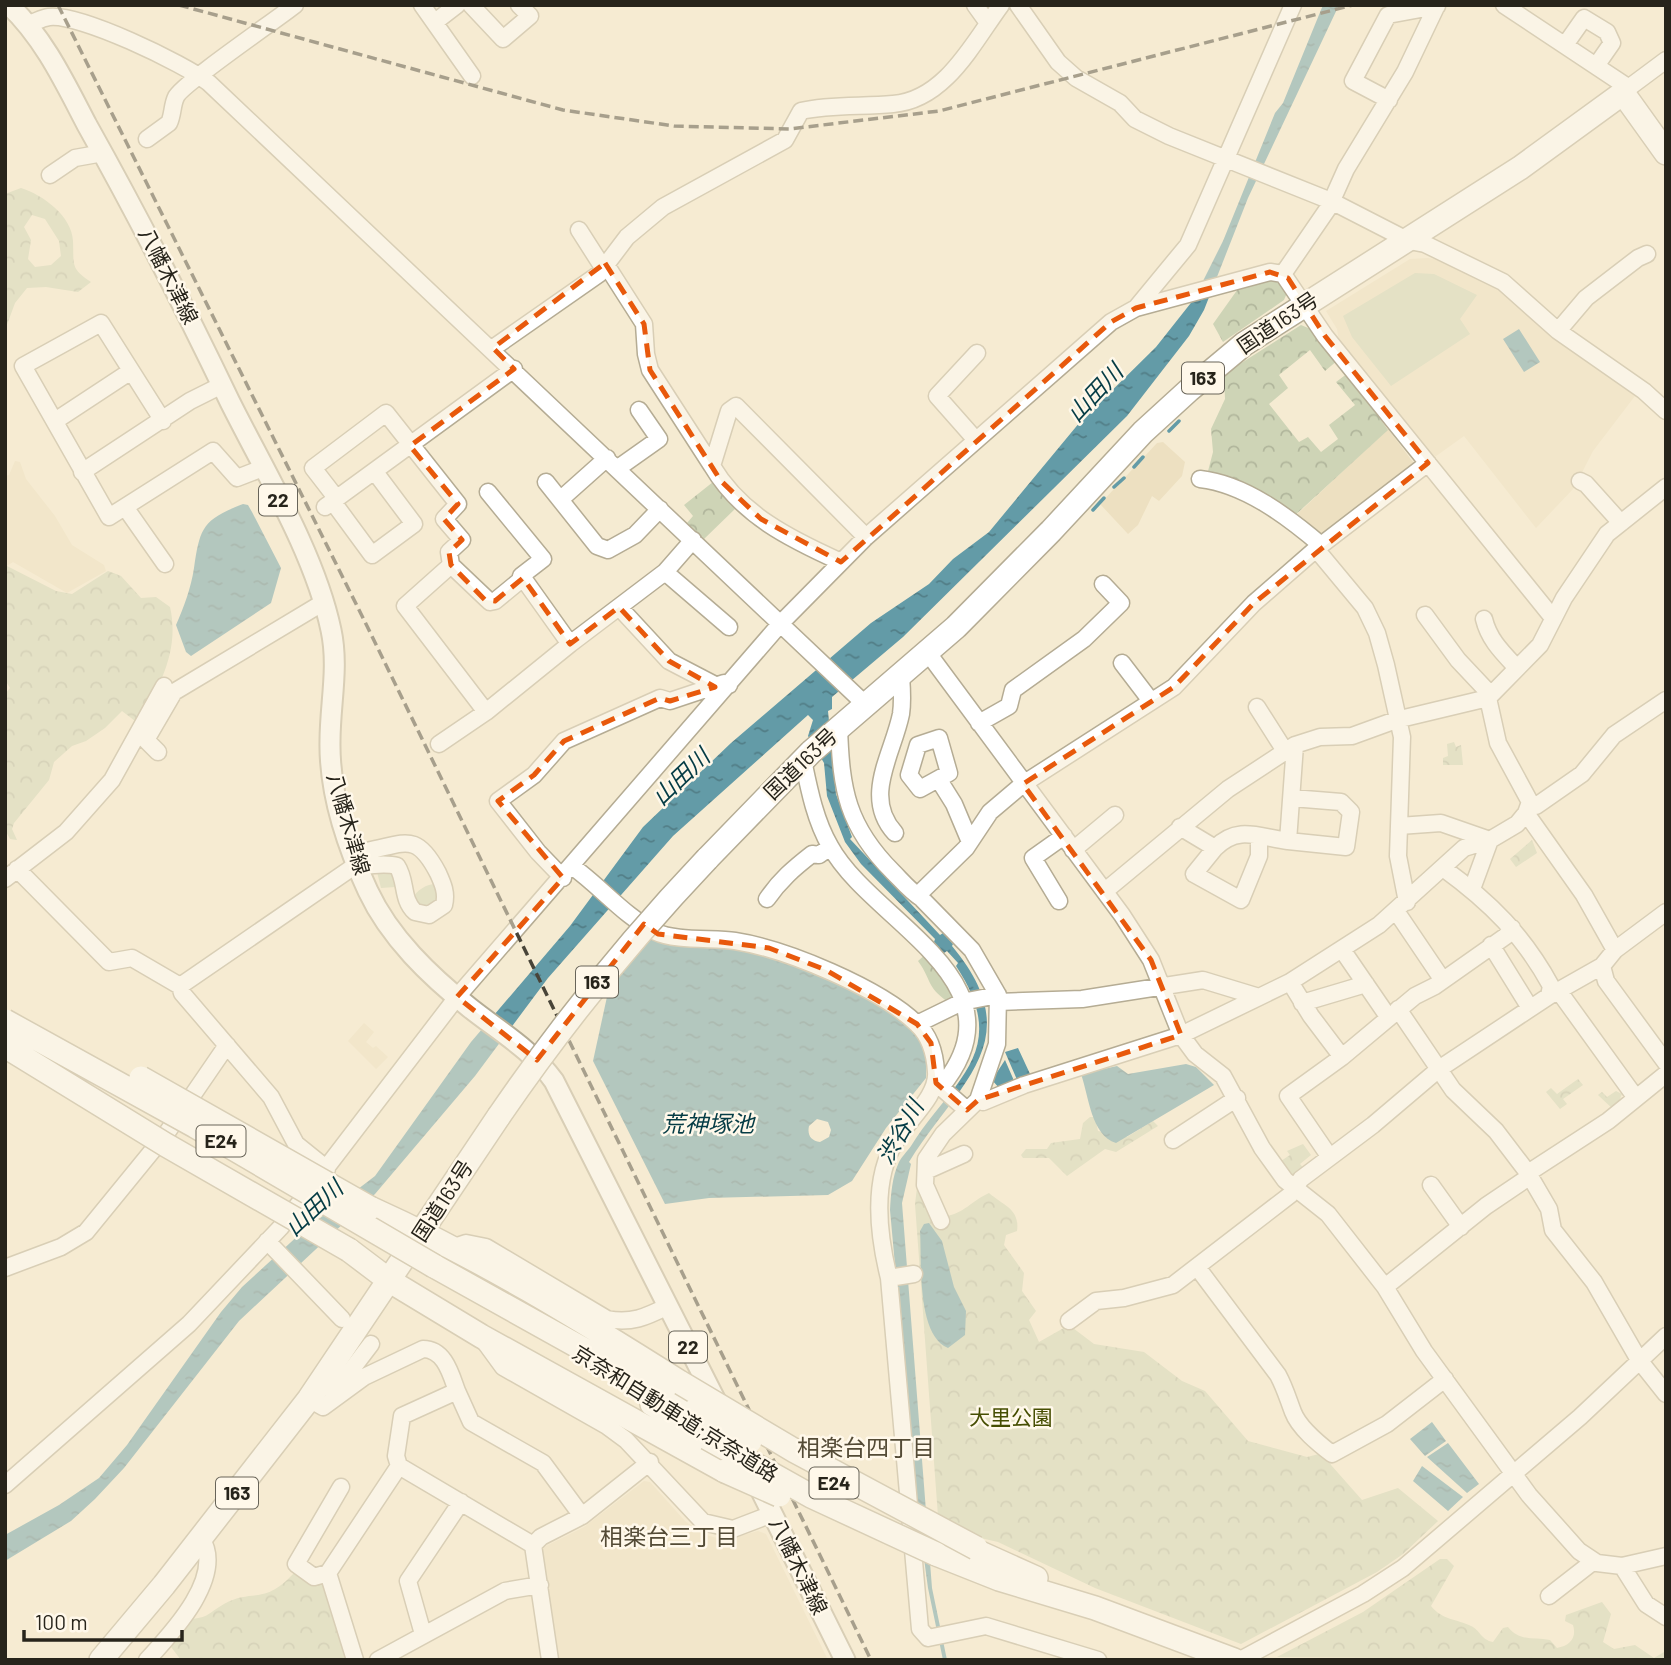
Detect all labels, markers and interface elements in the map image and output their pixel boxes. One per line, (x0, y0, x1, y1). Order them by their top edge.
street label: 八幡木津線 (134, 223, 204, 328)
street label: 国道163号 (1232, 286, 1322, 358)
water label: 山田川 (1061, 355, 1130, 427)
road number: 163 (1182, 362, 1224, 394)
road number: 22 (259, 485, 297, 516)
street label: 国道163号 (758, 722, 842, 804)
water label: 山田川 (646, 740, 717, 810)
street label: 八幡木津線 (323, 770, 376, 877)
road number: 163 (576, 966, 618, 998)
water label: 渋谷川 (870, 1092, 930, 1168)
water label: 荒神塚池 (662, 1109, 756, 1137)
road number: E24 (196, 1126, 246, 1156)
street label: 国道163号 (406, 1155, 477, 1246)
water label: 山田川 (279, 1171, 350, 1241)
road number: 22 (669, 1331, 707, 1362)
street label: 京奈和自動車道;京奈道路 (568, 1339, 783, 1486)
park label: 大里公園 (969, 1404, 1053, 1429)
district label: 相楽台四丁目 (797, 1433, 935, 1461)
road number: E24 (810, 1468, 858, 1498)
road number: 163 (216, 1478, 258, 1508)
street label: 八幡木津線 (765, 1513, 834, 1618)
district label: 相楽台三丁目 (600, 1522, 738, 1550)
scale bar (24, 1598, 182, 1642)
text: 100 m (35, 1609, 88, 1634)

